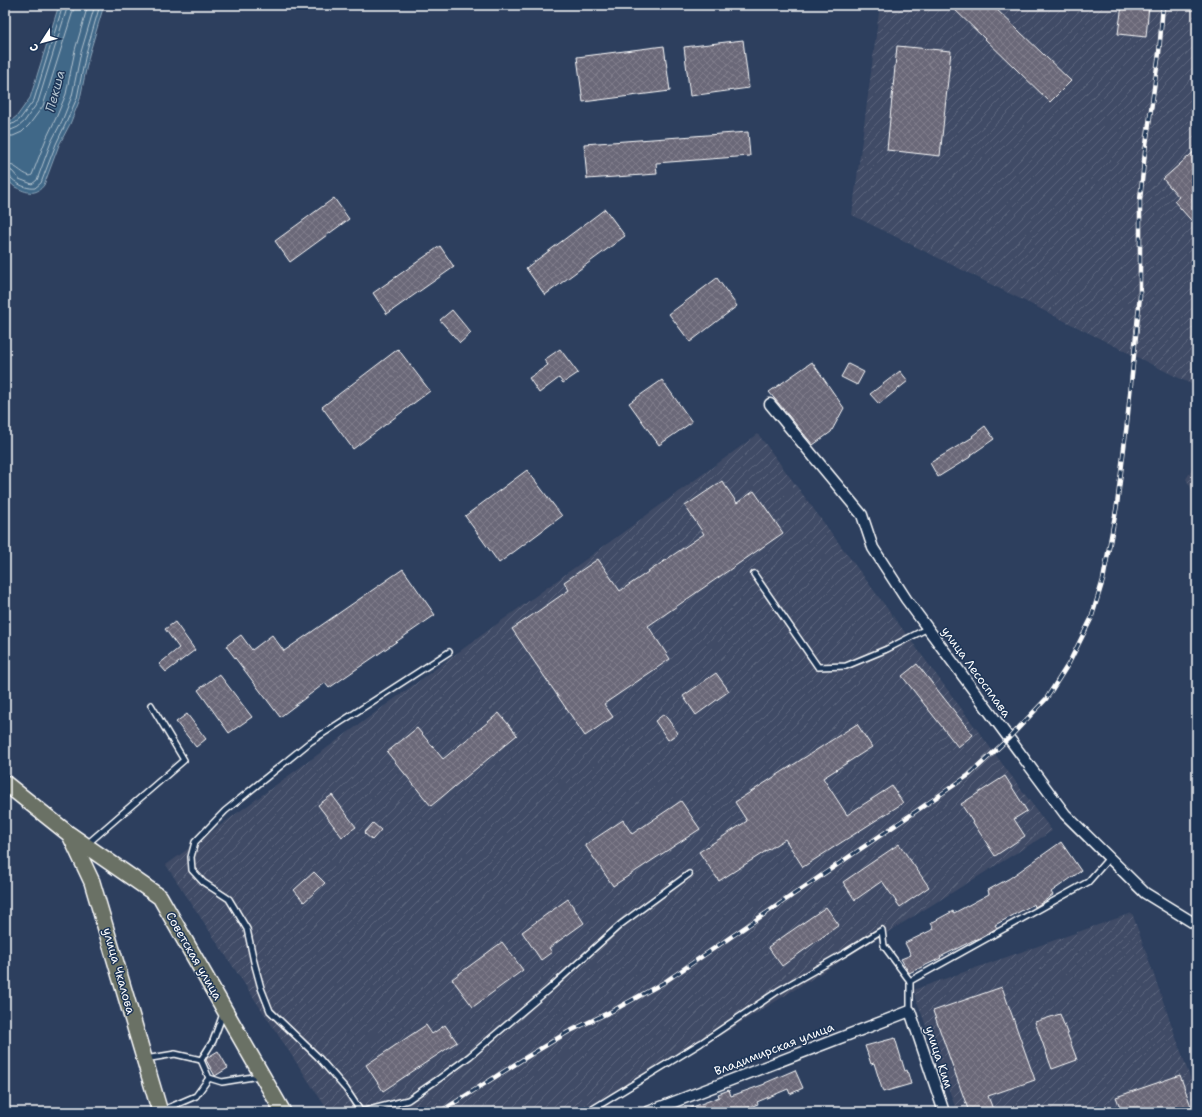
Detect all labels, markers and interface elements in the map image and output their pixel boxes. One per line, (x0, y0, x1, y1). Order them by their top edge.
north arrow (22, 22, 62, 62)
text: С (26, 40, 42, 55)
water label: Пекша (41, 68, 69, 114)
street label: улица Лесосплава (938, 623, 1015, 721)
street label: Советская улица (162, 909, 226, 1003)
street label: улица Чкалова (99, 926, 139, 1016)
street label: Владимирская улица (712, 1019, 837, 1079)
street label: улица Ким (921, 1024, 957, 1090)

